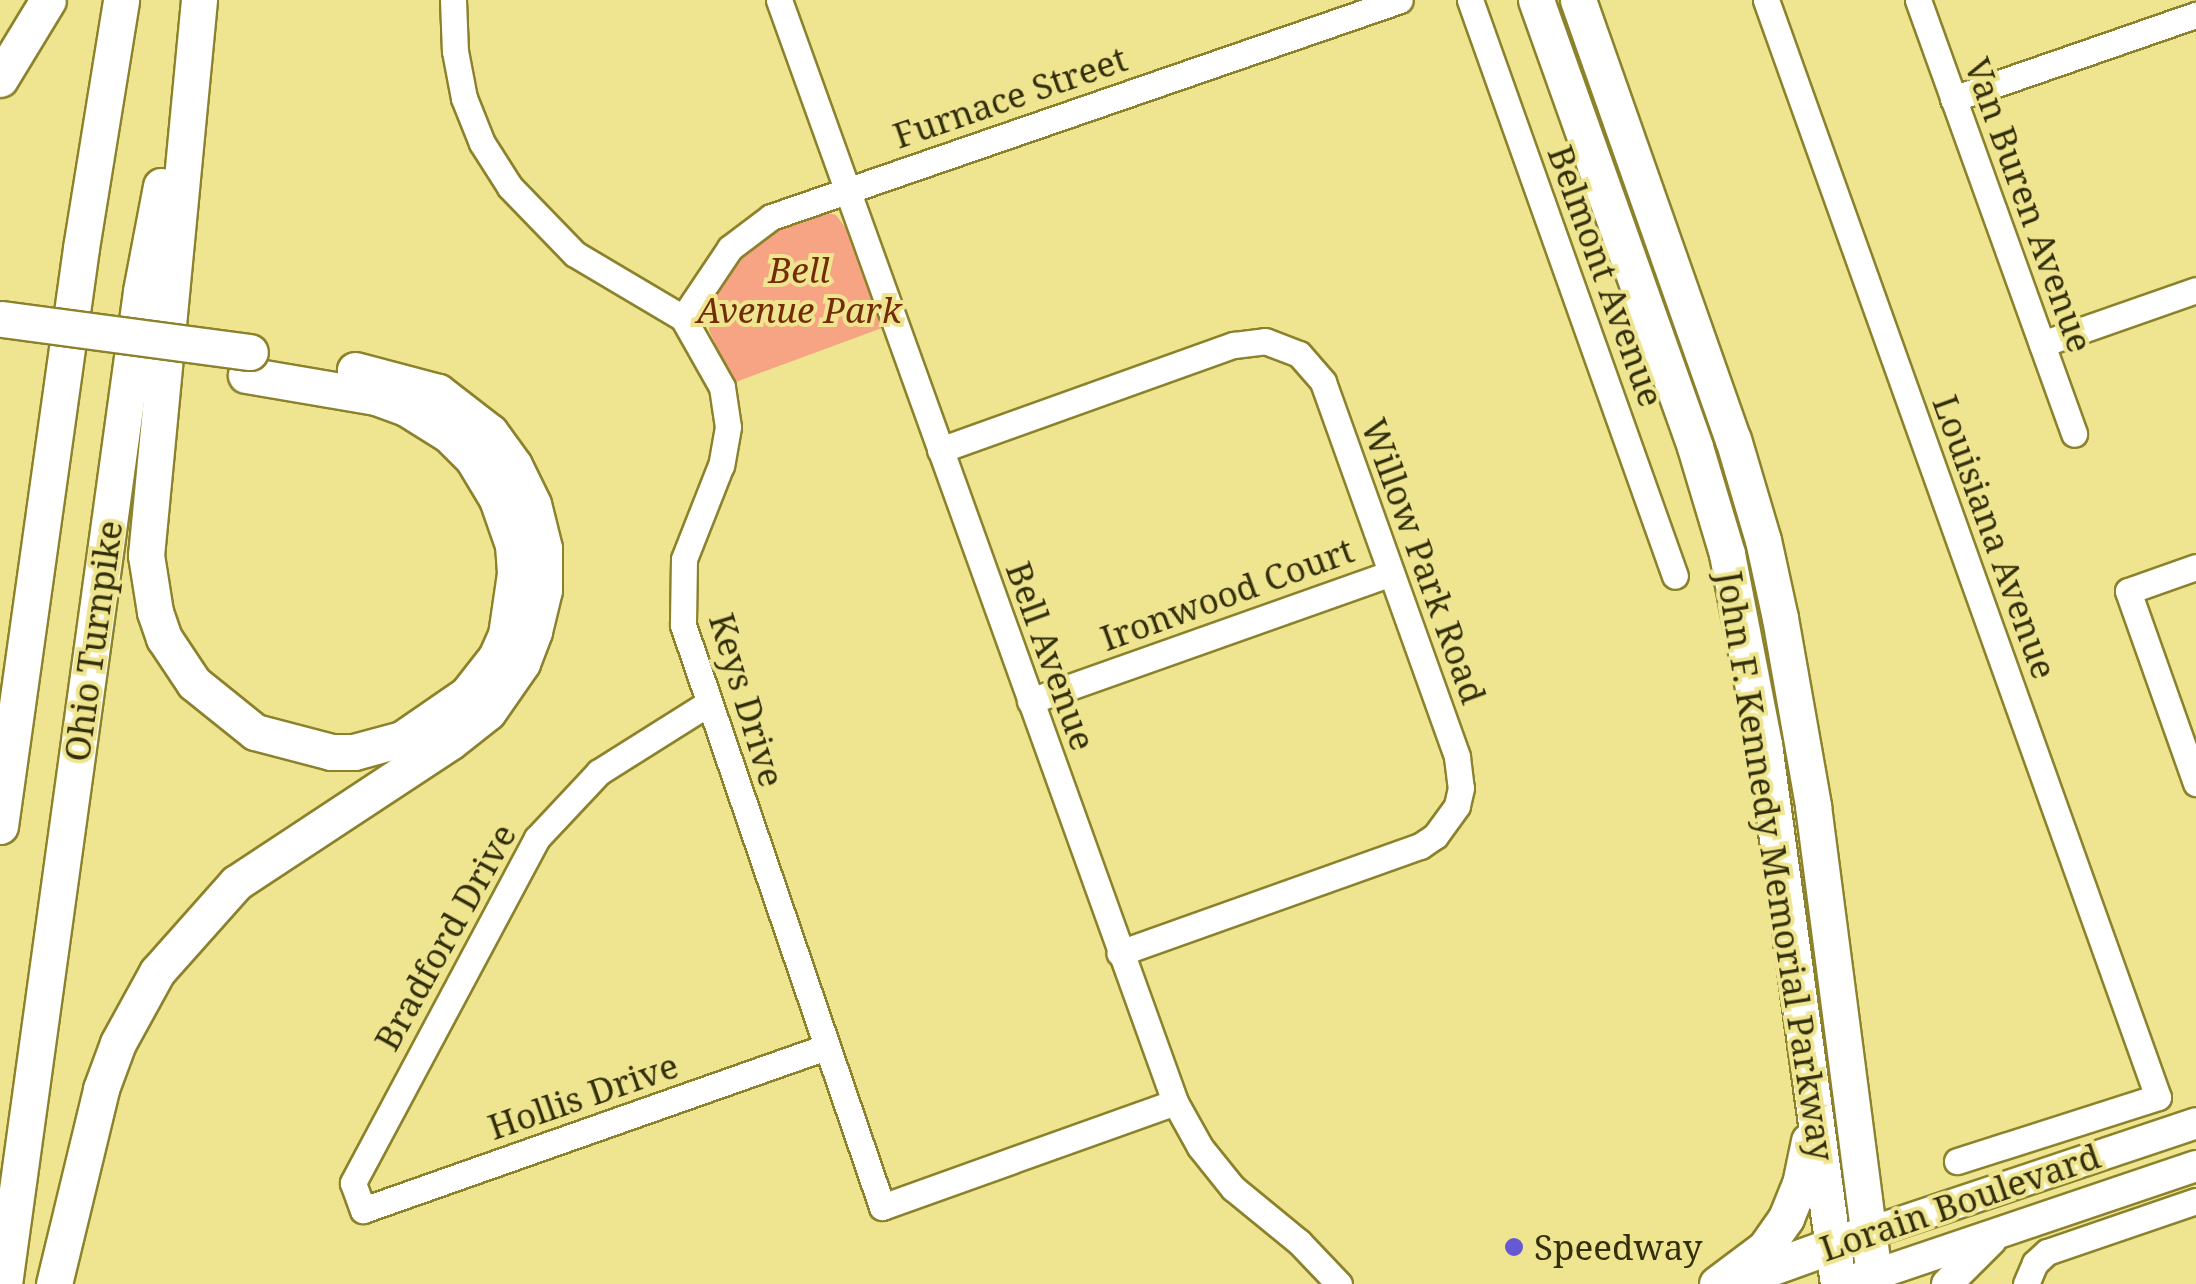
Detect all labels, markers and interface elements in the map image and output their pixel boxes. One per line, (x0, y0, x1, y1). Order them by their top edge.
street label: Furnace Street (888, 37, 1132, 157)
street label: Van Buren Avenue (1956, 52, 2102, 358)
street label: Belmont Avenue (1539, 140, 1673, 412)
park label: Bell Avenue Park (696, 249, 902, 331)
street label: Louisiana Avenue (1924, 390, 2066, 684)
street label: Willow Park Road (1353, 413, 1495, 709)
street label: Ohio Turnpike (55, 518, 131, 764)
street label: Ironwood Court (1095, 529, 1359, 659)
street label: Bell Avenue (997, 556, 1105, 756)
street label: John F. Kennedy Memorial Parkway (1709, 568, 1843, 1164)
street label: Keys Drive (701, 608, 793, 792)
street label: Bradford Drive (366, 817, 524, 1057)
street label: Hollis Drive (483, 1044, 683, 1148)
street label: Lorain Boulevard (1815, 1134, 2105, 1270)
place label: Speedway (1534, 1226, 1702, 1268)
marker: Speedway (1503, 1236, 1525, 1258)

